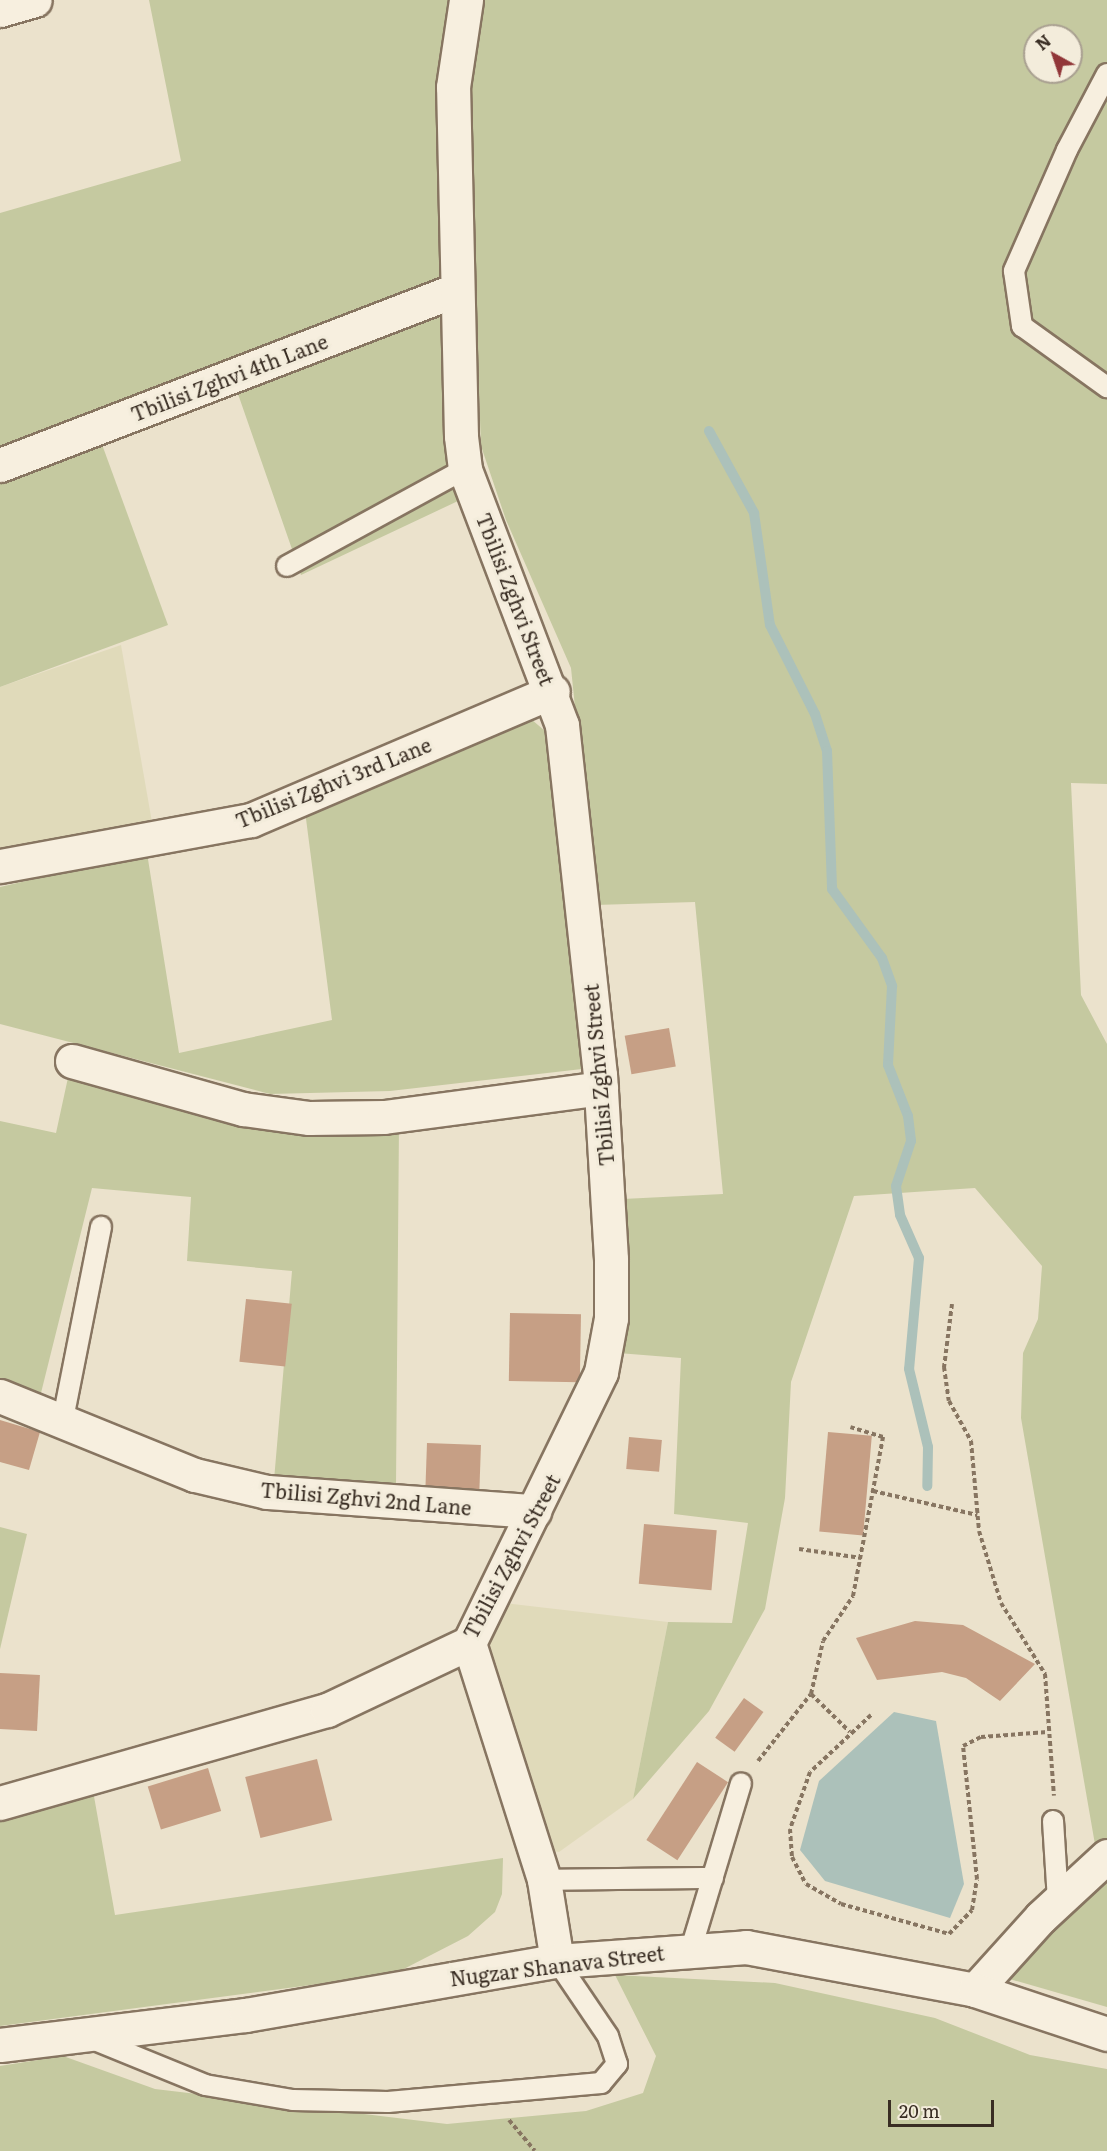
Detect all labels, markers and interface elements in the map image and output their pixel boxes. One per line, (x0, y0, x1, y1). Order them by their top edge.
north arrow (1023, 24, 1083, 84)
text: N (1030, 28, 1056, 55)
street label: Tbilisi Zghvi 4th Lane (127, 328, 331, 426)
street label: Tbilisi Zghvi Street (472, 509, 560, 689)
street label: Tbilisi Zghvi 3rd Lane (232, 732, 434, 832)
street label: Tbilisi Zghvi Street (578, 983, 618, 1167)
street label: Tbilisi Zghvi Street (457, 1470, 565, 1642)
street label: Tbilisi Zghvi 2nd Lane (259, 1477, 473, 1519)
street label: Nugzar Shanava Street (448, 1940, 666, 1990)
scale bar (891, 2088, 998, 2126)
text: 20 m (899, 2097, 940, 2124)

